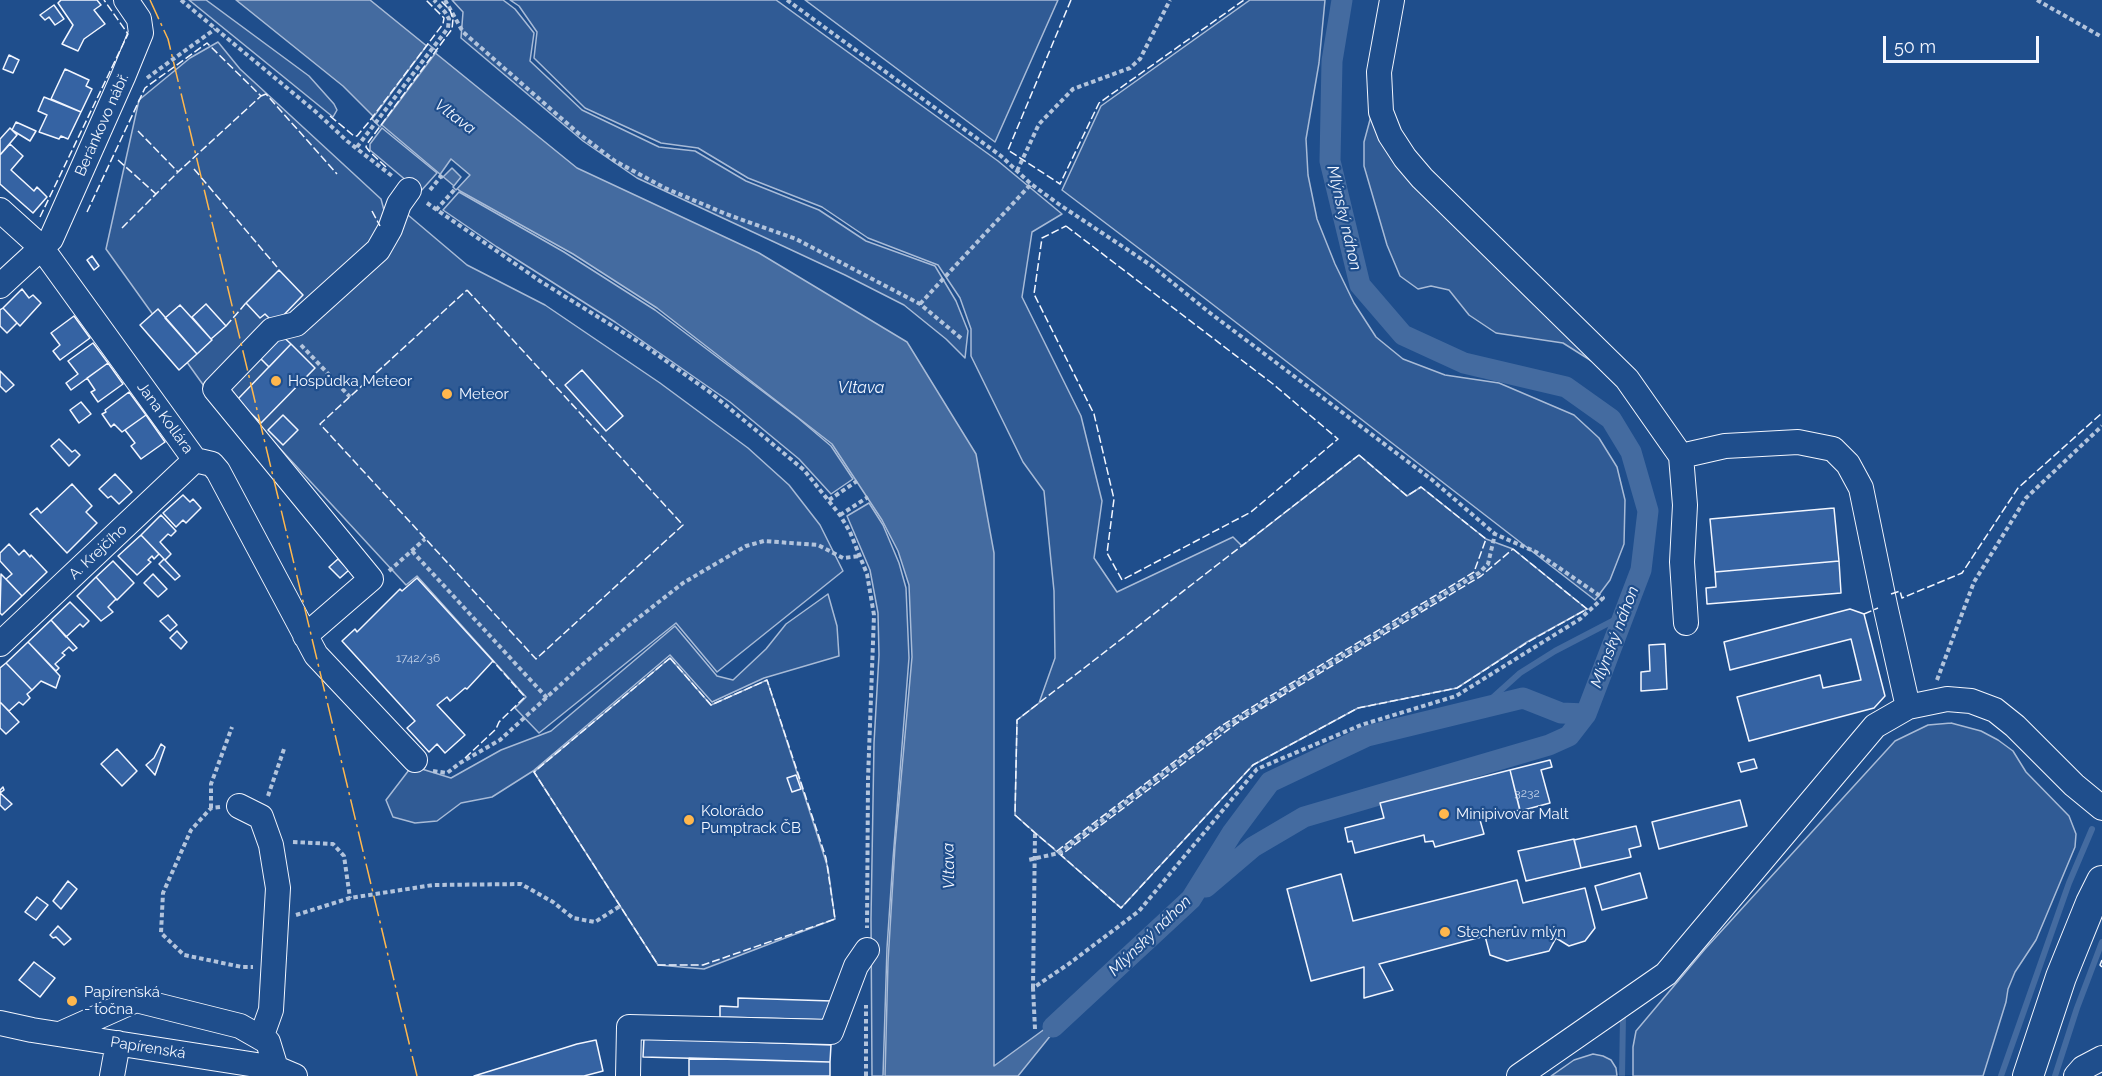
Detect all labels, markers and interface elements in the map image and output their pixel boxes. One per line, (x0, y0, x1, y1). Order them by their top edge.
scale bar (1886, 24, 2042, 62)
text: 50 m (1894, 36, 1936, 57)
street label: Beránkovo nábř. (71, 71, 133, 179)
water label: Vltava (431, 95, 479, 139)
water label: Mlýnský náhon (1323, 164, 1365, 272)
place label: Hospůdka Meteor (288, 372, 412, 390)
marker: Hospůdka Meteor (269, 374, 283, 388)
water label: Vltava (838, 378, 884, 398)
street label: Jana Kollára (133, 379, 197, 457)
place label: Meteor (459, 385, 509, 403)
marker: Meteor (440, 387, 454, 401)
street label: A. Krejčího (65, 521, 131, 583)
water label: Mlýnský náhon (1587, 583, 1643, 691)
house number: 1742/36 (396, 651, 440, 665)
house number: 3232 (1514, 786, 1540, 800)
place label: Kolorádo Pumptrack ČB (701, 802, 801, 837)
place label: Minipivovar Malt (1456, 805, 1569, 823)
marker: Minipivovar Malt (1437, 807, 1451, 821)
marker: Kolorádo Pumptrack ČB (682, 813, 696, 827)
water label: Vltava (939, 843, 959, 889)
water label: Mlýnský náhon (1105, 892, 1195, 980)
place label: Stecherův mlýn (1457, 923, 1566, 941)
marker: Stecherův mlýn (1438, 925, 1452, 939)
place label: Papírenská - točna (84, 983, 160, 1018)
marker: Papírenská - točna (65, 994, 79, 1008)
street label: Papírenská (109, 1033, 187, 1063)

